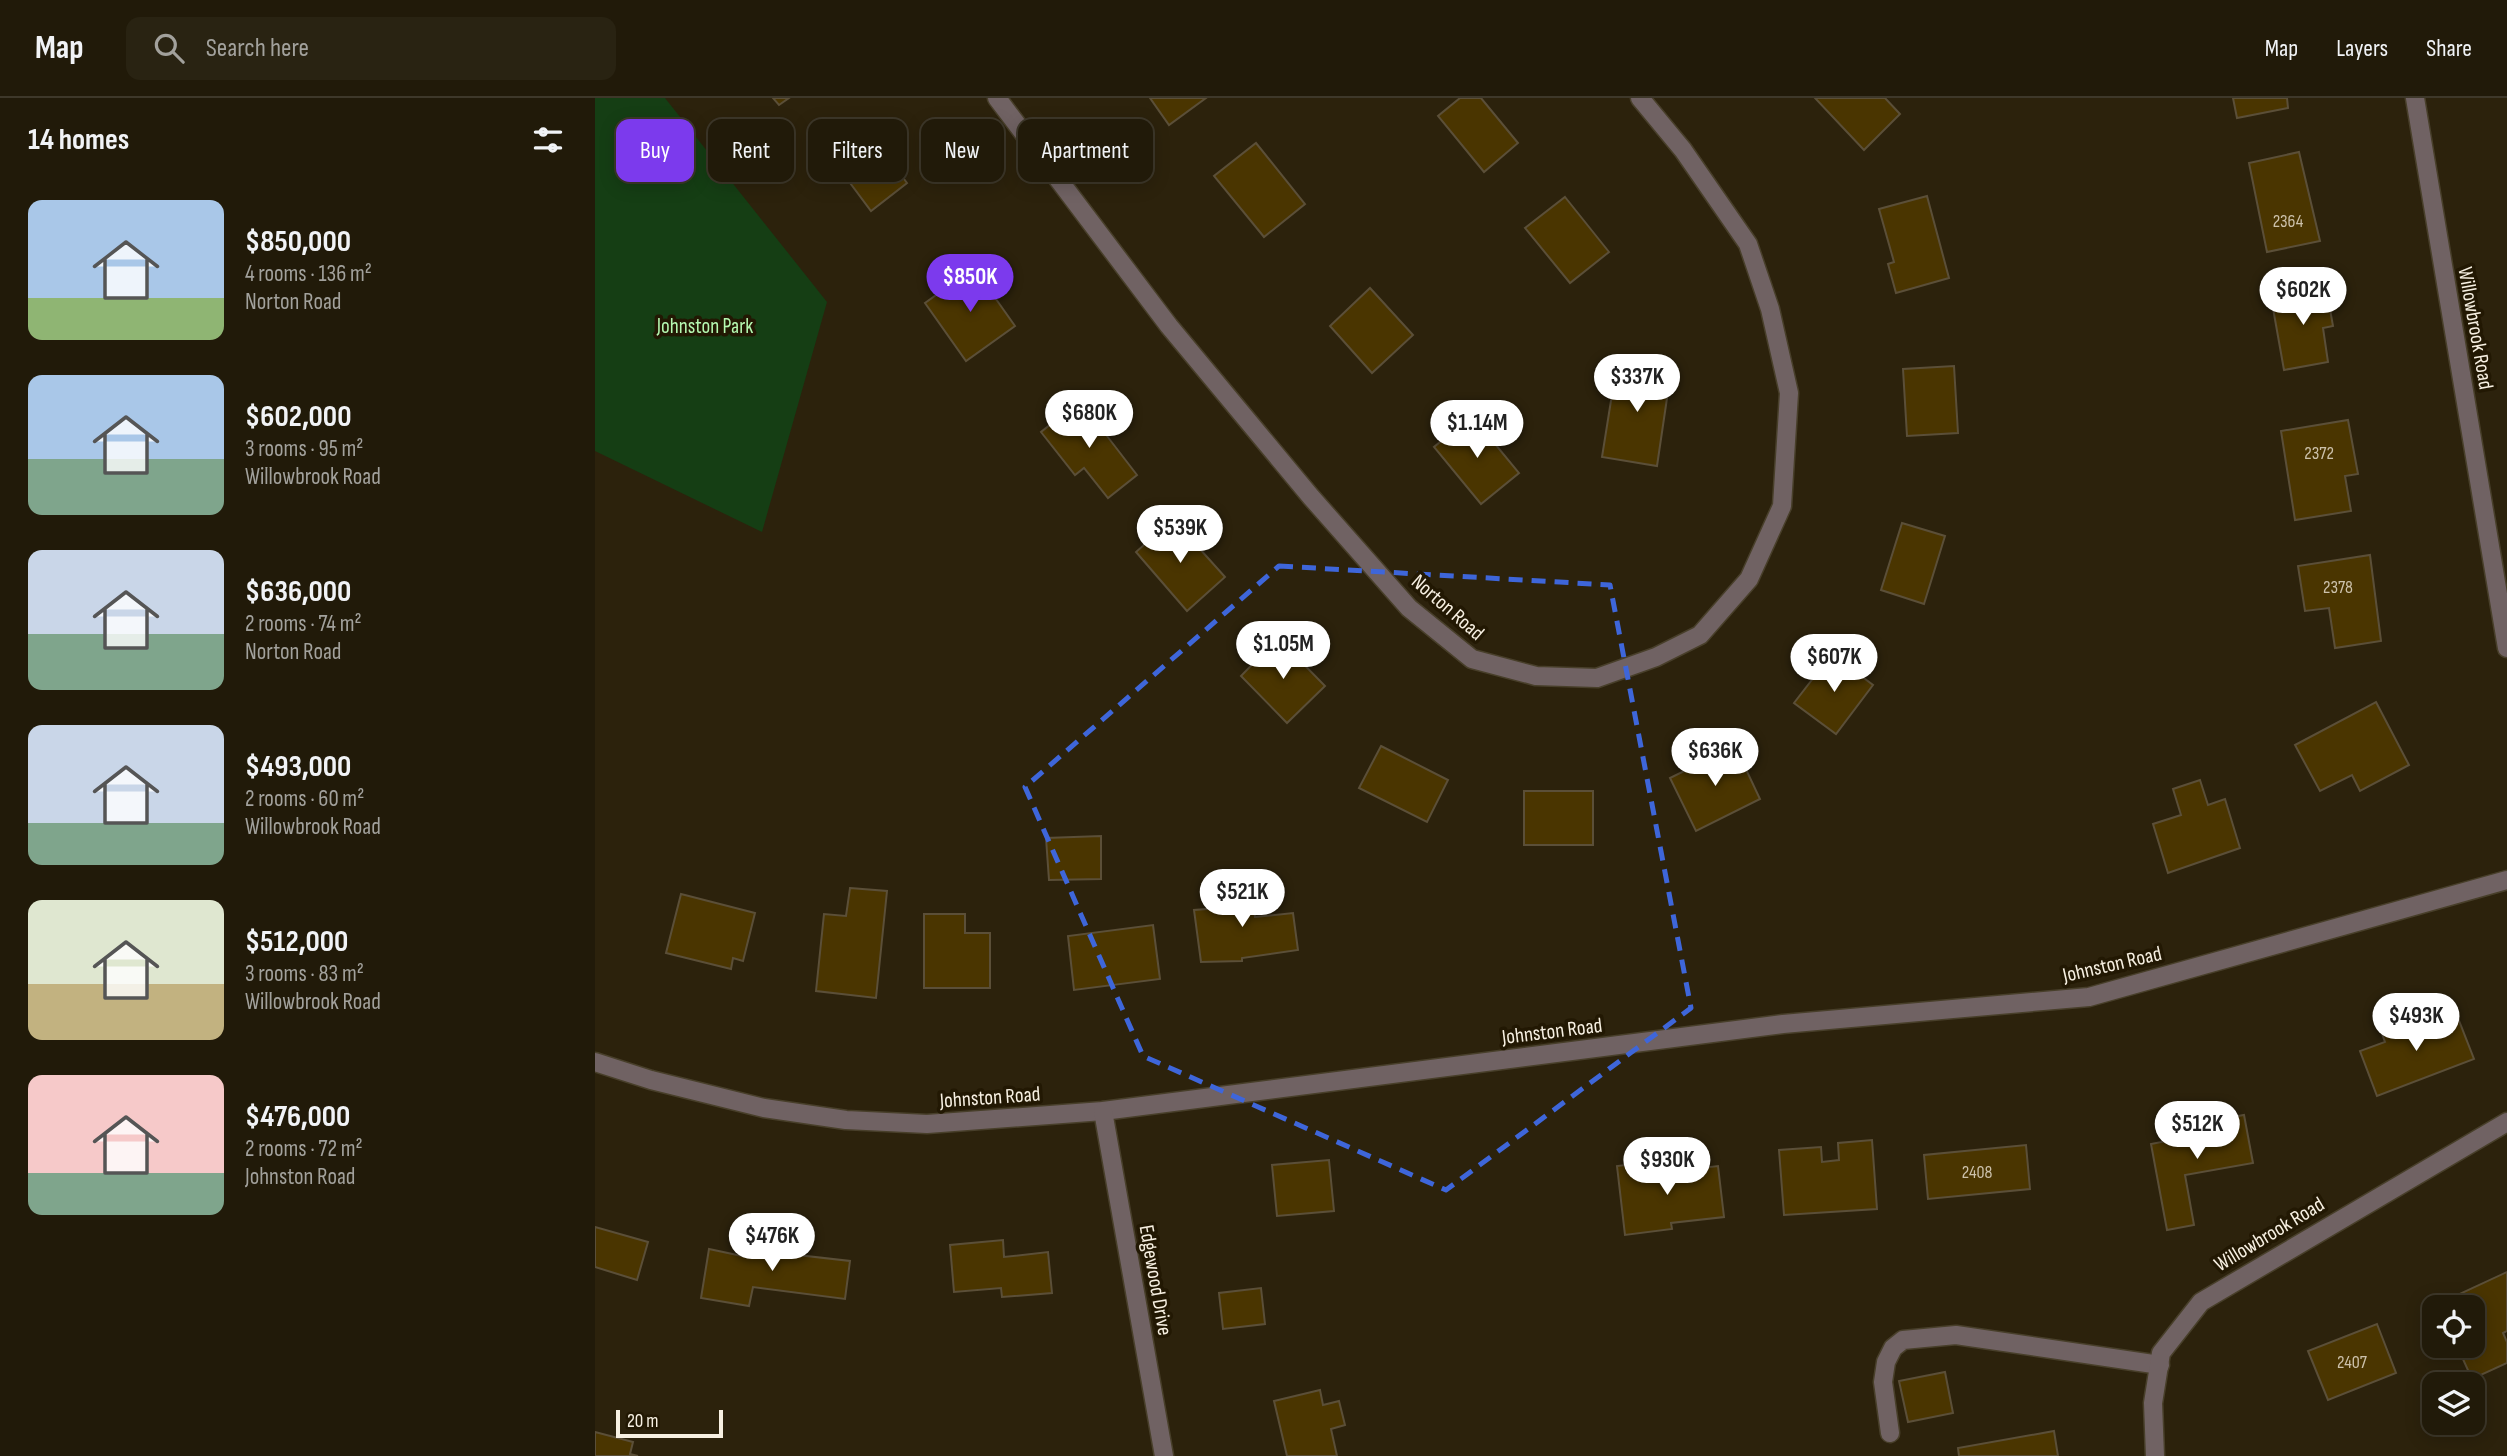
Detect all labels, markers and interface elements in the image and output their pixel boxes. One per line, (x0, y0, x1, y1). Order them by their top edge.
search box (126, 17, 616, 80)
text: Map (35, 28, 84, 68)
icon: search (150, 29, 188, 67)
text: Search here (206, 33, 309, 64)
text: Map (2265, 34, 2298, 63)
text: Layers (2336, 34, 2388, 63)
text: Share (2426, 34, 2472, 63)
chip: Buy (616, 119, 694, 182)
chip: Rent (708, 119, 794, 182)
chip: Filters (808, 119, 907, 182)
chip: New (921, 119, 1004, 182)
chip: Apartment (1018, 119, 1153, 182)
icon: filters (529, 121, 567, 159)
text: 14 homes (28, 122, 129, 158)
house number: 2364 (2273, 211, 2304, 232)
text: $850,000 (245, 224, 351, 260)
icon: home (84, 228, 168, 312)
pin: $850K (921, 254, 1019, 314)
text: 4 rooms · 136 m² (245, 260, 372, 288)
text: $850K (943, 263, 998, 291)
street label: Willowbrook Road (2452, 265, 2499, 391)
pin: $602K (2254, 268, 2352, 327)
text: $602K (2276, 276, 2330, 304)
text: Norton Road (245, 288, 341, 316)
park label: Johnston Park (656, 314, 753, 339)
pin: $337K (1588, 354, 1686, 414)
text: $337K (1610, 363, 1664, 391)
pin: $680K (1040, 390, 1138, 450)
text: $602,000 (245, 399, 351, 435)
text: $680K (1061, 399, 1117, 427)
pin: $1.14M (1420, 400, 1534, 460)
icon: home (84, 403, 168, 487)
text: $1.14M (1446, 409, 1508, 437)
text: 3 rooms · 95 m² (245, 435, 364, 463)
house number: 2372 (2304, 443, 2334, 464)
text: Willowbrook Road (245, 463, 381, 491)
pin: $539K (1131, 505, 1229, 565)
text: $539K (1153, 514, 1207, 542)
street label: Norton Road (1406, 569, 1489, 646)
text: $636,000 (245, 574, 351, 610)
house number: 2378 (2323, 577, 2353, 598)
icon: home (84, 578, 168, 662)
text: 2 rooms · 74 m² (245, 610, 362, 638)
pin: $1.05M (1226, 622, 1340, 681)
text: $1.05M (1252, 630, 1314, 658)
pin: $607K (1785, 634, 1883, 694)
text: Norton Road (245, 638, 341, 666)
text: $607K (1806, 643, 1862, 671)
pin: $636K (1666, 728, 1764, 788)
text: $636K (1687, 737, 1743, 765)
text: $493,000 (245, 749, 351, 785)
icon: home (84, 753, 168, 837)
text: 2 rooms · 60 m² (245, 785, 364, 813)
text: Willowbrook Road (245, 813, 381, 841)
pin: $521K (1193, 870, 1291, 929)
text: $521K (1216, 878, 1268, 906)
text: $512,000 (245, 924, 348, 960)
icon: home (84, 928, 168, 1012)
street label: Johnston Road (2059, 941, 2164, 988)
text: 3 rooms · 83 m² (245, 960, 364, 988)
text: Willowbrook Road (245, 988, 381, 1016)
pin: $493K (2367, 993, 2465, 1053)
text: $493K (2388, 1002, 2444, 1030)
street label: Johnston Road (1500, 1013, 1604, 1050)
street label: Johnston Road (938, 1082, 1041, 1114)
text: $476,000 (245, 1099, 350, 1135)
pin: $512K (2148, 1102, 2246, 1161)
icon: home (84, 1103, 168, 1187)
text: $512K (2171, 1110, 2223, 1138)
text: 2 rooms · 72 m² (245, 1135, 363, 1163)
pin: $930K (1618, 1138, 1716, 1197)
text: $930K (1639, 1146, 1695, 1174)
house number: 2408 (1962, 1162, 1992, 1183)
text: Johnston Road (245, 1163, 355, 1191)
street label: Willowbrook Road (2210, 1192, 2329, 1277)
pin: $476K (723, 1214, 821, 1273)
text: $476K (745, 1222, 799, 1250)
street label: Edgewood Drive (1133, 1223, 1178, 1337)
map controls (2422, 1295, 2485, 1435)
button: locate (2422, 1295, 2485, 1358)
house number: 2407 (2337, 1352, 2368, 1373)
button: layers (2422, 1372, 2485, 1435)
scale bar (616, 1407, 723, 1439)
text: 20 m (627, 1410, 659, 1433)

